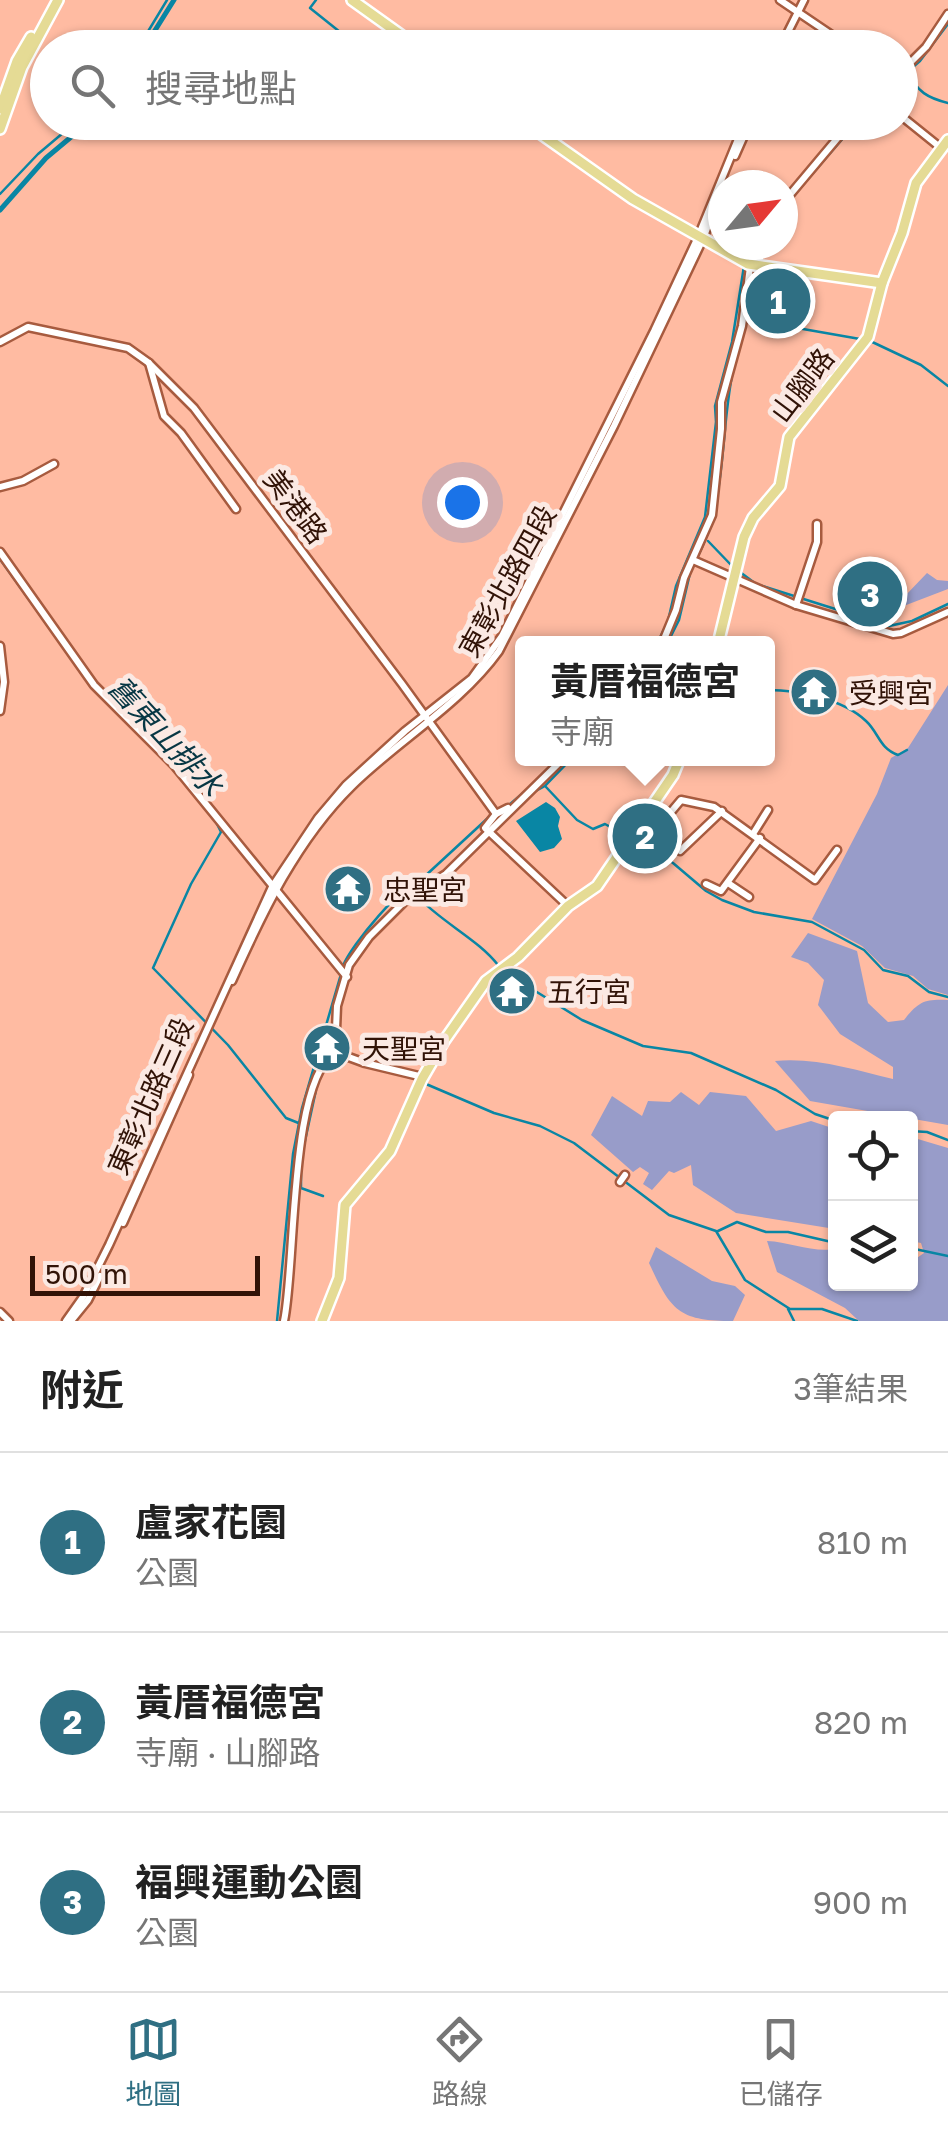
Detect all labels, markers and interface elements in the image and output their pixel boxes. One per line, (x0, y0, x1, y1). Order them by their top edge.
search box (30, 30, 918, 140)
icon: search (65, 58, 120, 113)
text: 搜尋地點 (145, 65, 297, 110)
north arrow (708, 170, 798, 260)
pin: 1 (746, 264, 810, 338)
street label: 山腳路 (764, 342, 840, 428)
street label: 美港路 (258, 463, 334, 549)
your location (437, 477, 488, 528)
street label: 東彰北路四段 (452, 500, 562, 662)
pin: 3 (838, 556, 902, 632)
popup (515, 636, 775, 766)
text: 黃厝福德宮 (550, 658, 740, 703)
temple icon: 受興宮 (788, 666, 840, 718)
water label: 舊東山排水 (102, 669, 232, 805)
place label: 受興宮 (849, 676, 933, 709)
text: 寺廟 (550, 712, 614, 750)
pin: 2 (612, 798, 678, 874)
temple icon: 忠聖宮 (322, 863, 374, 915)
place label: 忠聖宮 (383, 873, 467, 906)
temple icon: 五行宮 (486, 965, 538, 1017)
place label: 五行宮 (547, 975, 631, 1008)
street label: 東彰北路三段 (101, 1013, 199, 1179)
temple icon: 天聖宮 (301, 1022, 353, 1074)
place label: 天聖宮 (362, 1032, 446, 1065)
map controls (828, 1111, 918, 1291)
button: locate (828, 1111, 918, 1201)
button: layers (828, 1201, 918, 1291)
scale bar (30, 1251, 260, 1296)
text: 500 m (45, 1257, 128, 1290)
text: 附近 (40, 1364, 124, 1414)
text: 3筆結果 (793, 1369, 908, 1407)
text: 盧家花園 (135, 1499, 287, 1544)
text: 1 (64, 1523, 81, 1561)
text: 810 m (817, 1523, 908, 1561)
text: 公園 (135, 1553, 199, 1591)
text: 黃厝福德宮 (135, 1679, 325, 1724)
text: 2 (63, 1703, 82, 1741)
text: 820 m (814, 1703, 908, 1741)
text: 寺廟 · 山腳路 (135, 1733, 321, 1771)
text: 福興運動公園 (135, 1859, 363, 1904)
text: 3 (63, 1883, 82, 1921)
text: 900 m (813, 1883, 908, 1921)
text: 公園 (135, 1913, 199, 1951)
tab: 地圖 (125, 2012, 181, 2112)
tab: 路線 (432, 2012, 488, 2112)
tab: 已儲存 (739, 2012, 823, 2112)

